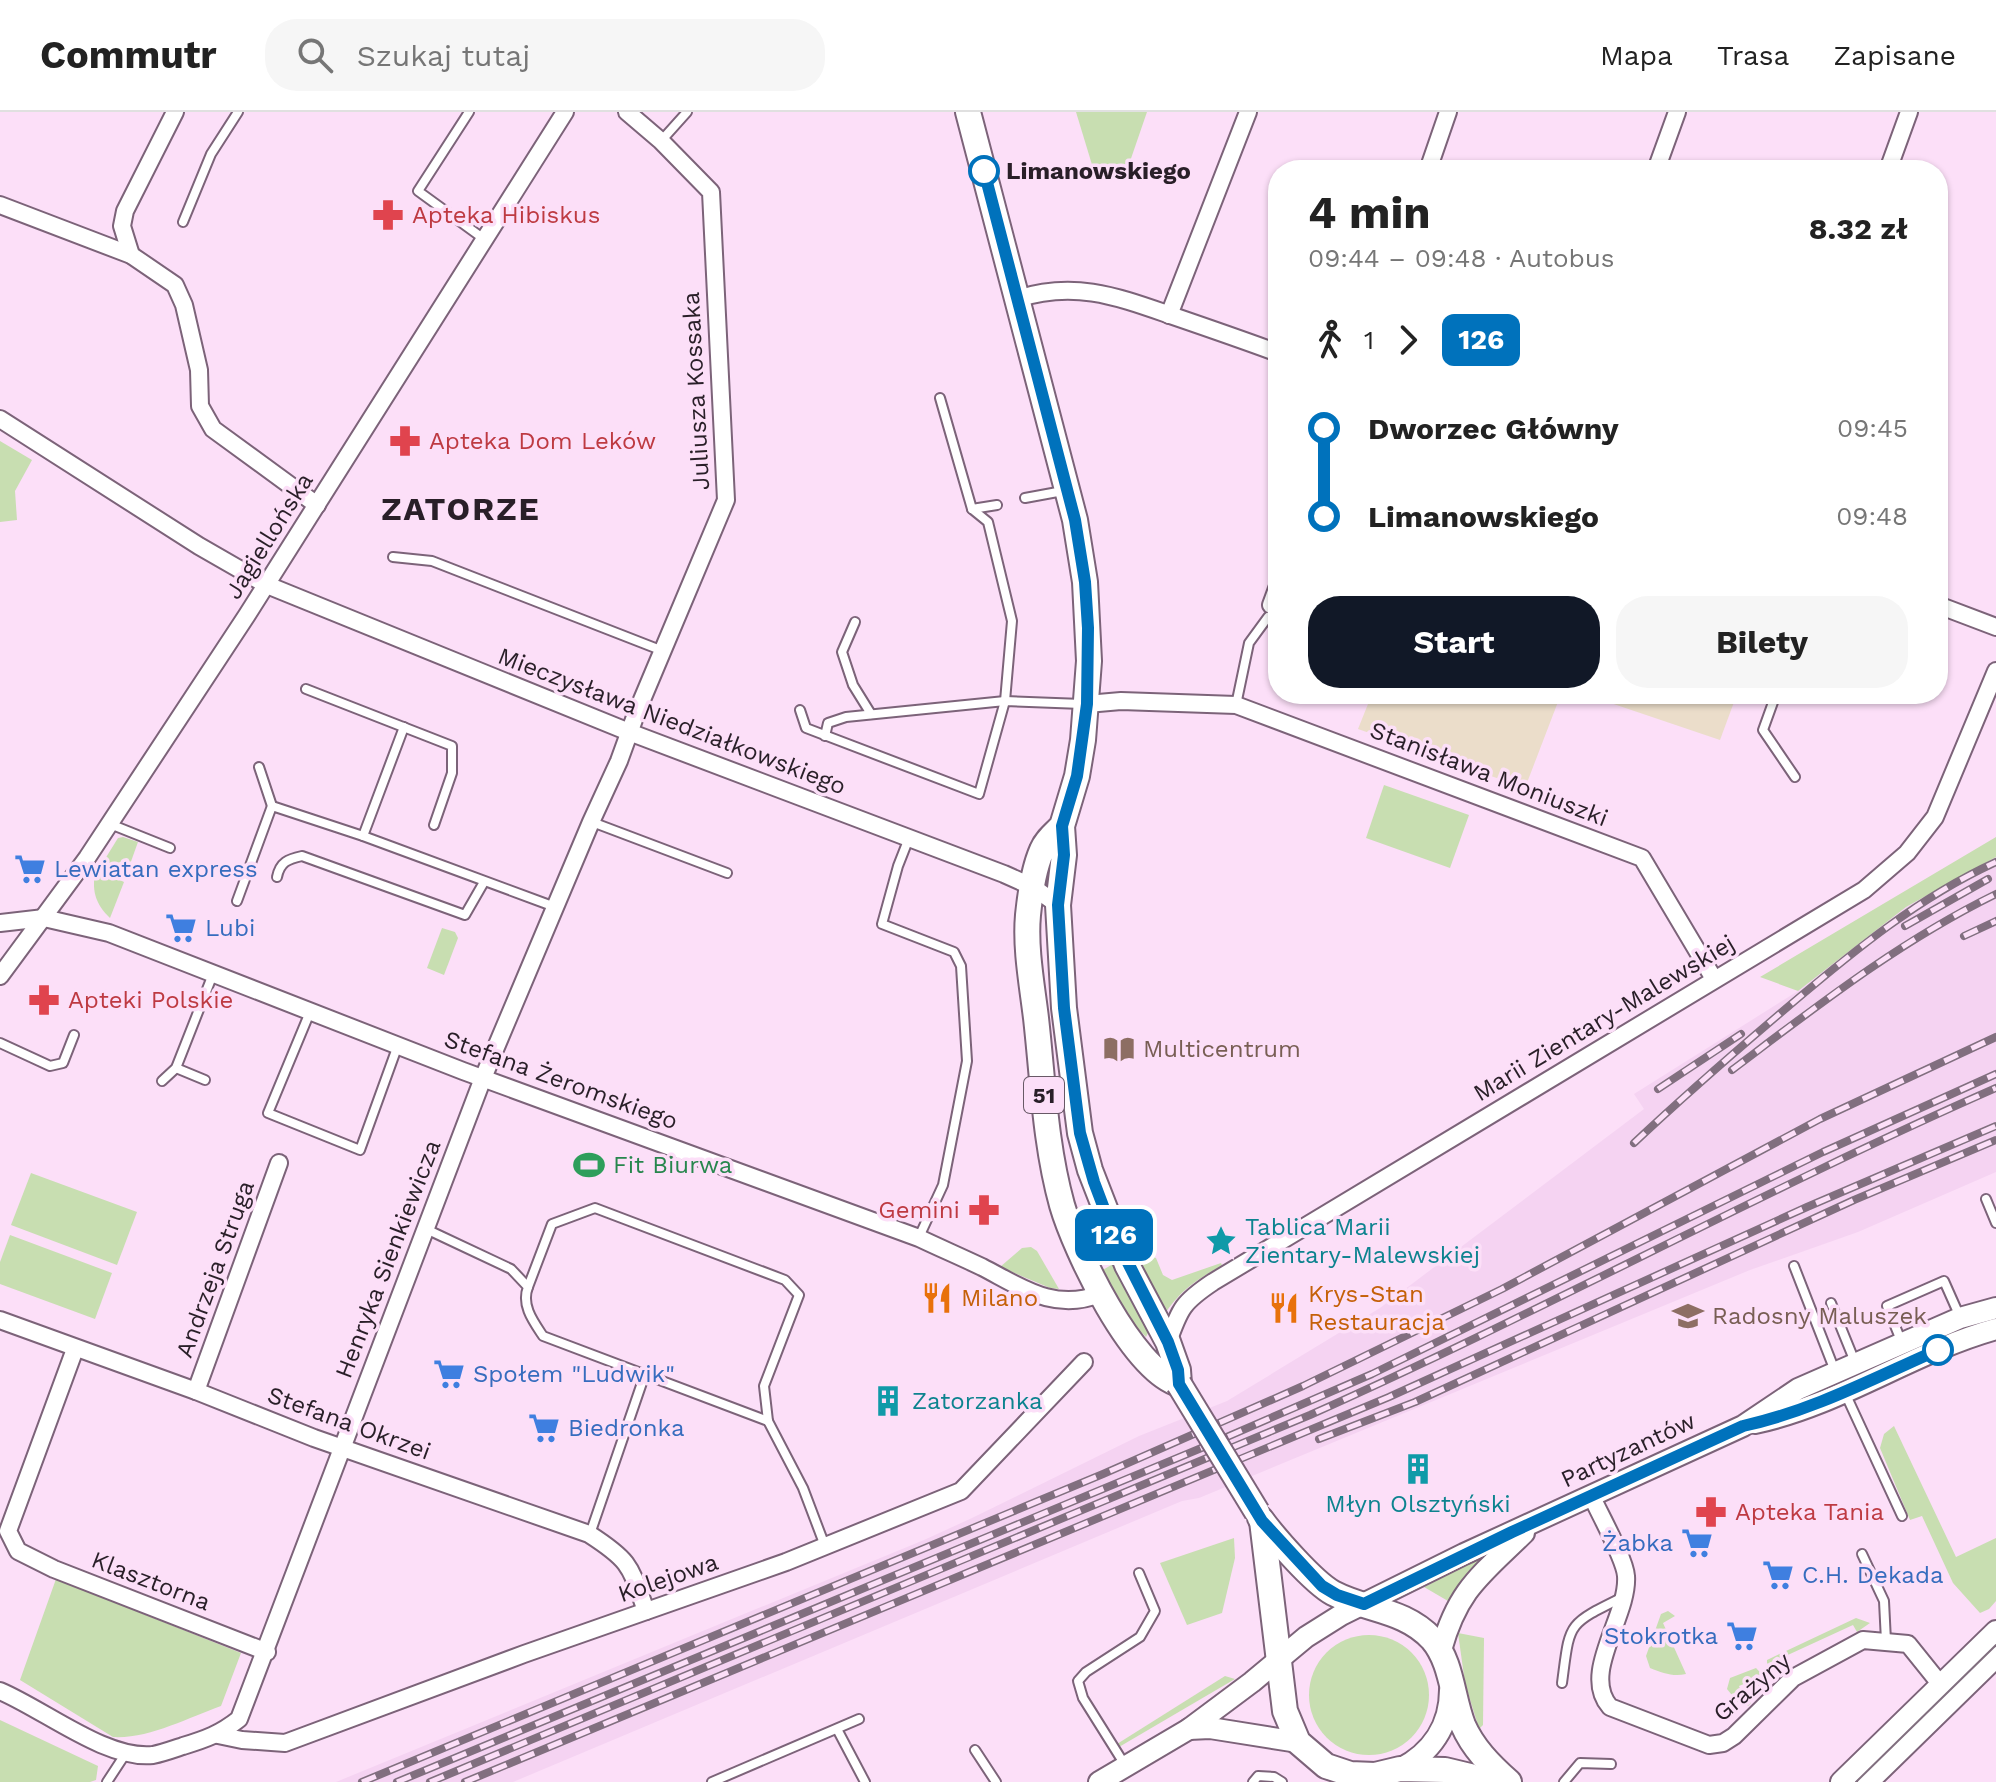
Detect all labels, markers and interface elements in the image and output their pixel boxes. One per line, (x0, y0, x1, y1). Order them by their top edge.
search box (265, 19, 825, 91)
text: Commutr (40, 33, 217, 77)
icon: search (293, 33, 337, 77)
text: Szukaj tutaj (357, 38, 530, 73)
text: Mapa (1600, 39, 1673, 72)
text: Trasa (1717, 39, 1789, 72)
text: Zapisane (1833, 39, 1956, 72)
marker: Limanowskiego (969, 156, 999, 186)
place label: Limanowskiego (1006, 157, 1191, 185)
text: 4 min (1308, 187, 1431, 239)
pharmacy icon: Apteka Hibiskus (371, 198, 405, 232)
place label: Apteka Hibiskus (412, 201, 600, 229)
text: 8.32 zł (1809, 211, 1908, 246)
text: 09:44 – 09:48 · Autobus (1308, 243, 1615, 273)
street label: Juliusza Kossaka (677, 291, 715, 491)
icon: walk (1308, 318, 1352, 362)
icon: forward (1386, 318, 1430, 362)
text: 126 (1458, 323, 1504, 356)
text: 1 (1364, 325, 1374, 355)
text: Dworzec Główny (1368, 411, 1619, 446)
text: 09:45 (1837, 413, 1908, 443)
pharmacy icon: Apteka Dom Leków (388, 424, 422, 458)
place label: Apteka Dom Leków (429, 427, 656, 455)
street label: Jagiellońska (219, 468, 319, 604)
district label: ZATORZE (381, 490, 541, 528)
text: Limanowskiego (1368, 499, 1599, 534)
text: 09:48 (1836, 501, 1908, 531)
button: Start (1308, 596, 1600, 688)
button: Bilety (1616, 596, 1908, 688)
street label: Mieczysława Niedziałkowskiego (494, 642, 850, 800)
street label: Stanisława Moniuszki (1366, 716, 1612, 832)
supermarket icon: Lewiatan express (13, 852, 47, 886)
place label: Lewiatan express (54, 855, 258, 883)
supermarket icon: Lubi (164, 911, 198, 945)
place label: Lubi (205, 914, 255, 942)
street label: Marii Zientary-Malewskiej (1468, 929, 1740, 1107)
pharmacy icon: Apteki Polskie (27, 983, 61, 1017)
place label: Apteki Polskie (68, 986, 233, 1014)
street label: Stefana Żeromskiego (441, 1025, 681, 1135)
library icon: Multicentrum (1102, 1032, 1136, 1066)
place label: Multicentrum (1143, 1035, 1301, 1063)
road number: 51 (1024, 1077, 1064, 1113)
street label: Henryka Sienkiewicza (330, 1136, 446, 1382)
sports icon: Fit Biurwa (572, 1148, 606, 1182)
place label: Fit Biurwa (613, 1151, 732, 1179)
street label: Andrzeja Struga (170, 1177, 260, 1361)
pharmacy icon: Gemini (967, 1193, 1001, 1227)
place label: Gemini (878, 1196, 960, 1224)
line badge: 126 (1068, 1209, 1160, 1261)
place label: Tablica Marii Zientary-Malewskiej (1245, 1213, 1480, 1269)
text: 126 (1091, 1218, 1137, 1251)
place icon: Tablica Marii Zientary-Malewskiej (1204, 1224, 1238, 1258)
place label: Krys-Stan Restauracja (1308, 1280, 1445, 1336)
restaurant icon: Milano (920, 1281, 954, 1315)
place label: Milano (961, 1284, 1038, 1312)
restaurant icon: Krys-Stan Restauracja (1267, 1291, 1301, 1325)
school or university icon: Radosny Maluszek (1671, 1299, 1705, 1333)
place label: Radosny Maluszek (1712, 1302, 1927, 1330)
unlabelled marker (1923, 1335, 1953, 1365)
supermarket icon: Społem "Ludwik" (432, 1357, 466, 1391)
place label: Społem "Ludwik" (473, 1360, 675, 1388)
street label: Stefana Okrzei (264, 1380, 434, 1466)
building icon: Zatorzanka (871, 1384, 905, 1418)
place label: Zatorzanka (912, 1387, 1043, 1415)
street label: Partyzantów (1556, 1407, 1700, 1493)
supermarket icon: Biedronka (527, 1411, 561, 1445)
place label: Biedronka (568, 1414, 685, 1442)
building icon: Młyn Olsztyński (1401, 1452, 1435, 1486)
place label: Młyn Olsztyński (1325, 1490, 1511, 1518)
pharmacy icon: Apteka Tania (1694, 1495, 1728, 1529)
place label: Apteka Tania (1735, 1498, 1884, 1526)
supermarket icon: Żabka (1680, 1526, 1714, 1560)
place label: Żabka (1602, 1529, 1673, 1557)
street label: Klasztorna (88, 1546, 214, 1616)
street label: Kolejowa (614, 1548, 722, 1608)
supermarket icon: C.H. Dekada (1761, 1558, 1795, 1592)
place label: C.H. Dekada (1802, 1561, 1944, 1589)
supermarket icon: Stokrotka (1725, 1619, 1759, 1653)
place label: Stokrotka (1604, 1622, 1718, 1650)
street label: Grażyny (1708, 1646, 1797, 1727)

